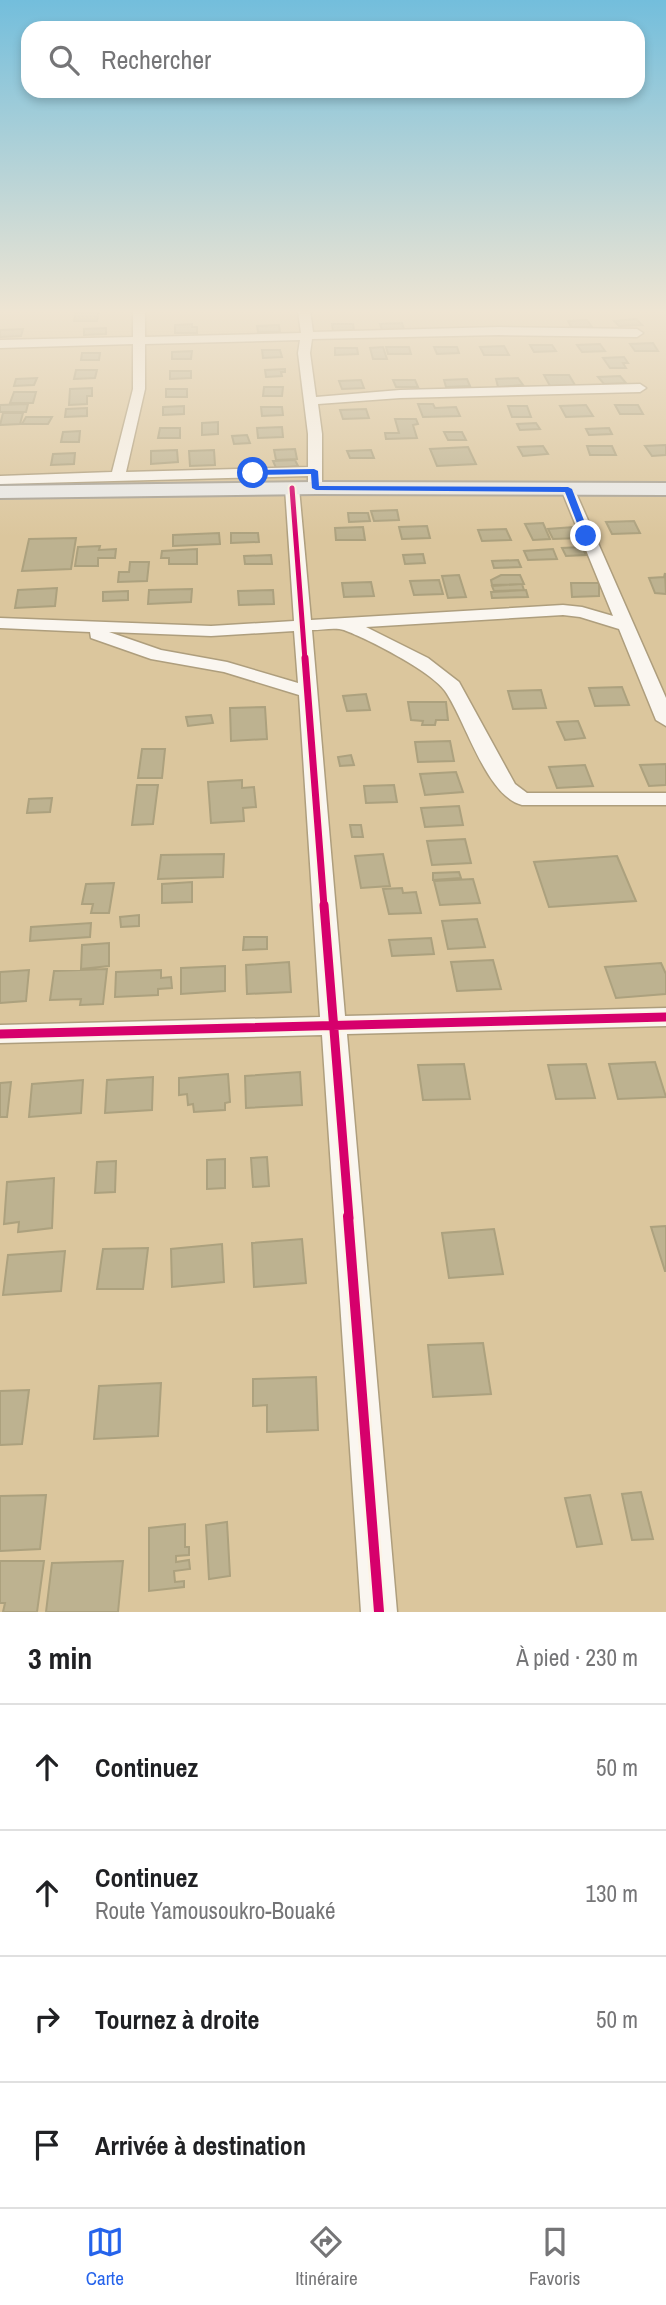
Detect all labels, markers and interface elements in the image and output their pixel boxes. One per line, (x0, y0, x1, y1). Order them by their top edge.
search box (21, 21, 645, 98)
icon: search (45, 41, 83, 79)
text: Rechercher (101, 42, 211, 77)
route start (237, 457, 268, 488)
route end (570, 520, 601, 551)
text: 3 min (28, 1638, 92, 1678)
text: À pied · 230 m (516, 1642, 638, 1673)
icon: ahead (28, 1748, 66, 1786)
text: Continuez (95, 1750, 198, 1785)
text: 50 m (596, 1752, 638, 1783)
text: Continuez (95, 1860, 198, 1895)
icon: ahead (28, 1874, 66, 1912)
text: 130 m (586, 1878, 638, 1909)
text: Route Yamousoukro-Bouaké (95, 1895, 335, 1926)
icon: right (28, 2000, 66, 2038)
text: Tournez à droite (95, 2002, 259, 2037)
text: 50 m (596, 2004, 638, 2035)
icon: arrive (28, 2126, 66, 2164)
text: Arrivée à destination (95, 2128, 306, 2163)
tab: Carte (86, 2223, 124, 2291)
tab: Itinéraire (295, 2223, 358, 2291)
tab: Favoris (529, 2223, 580, 2291)

